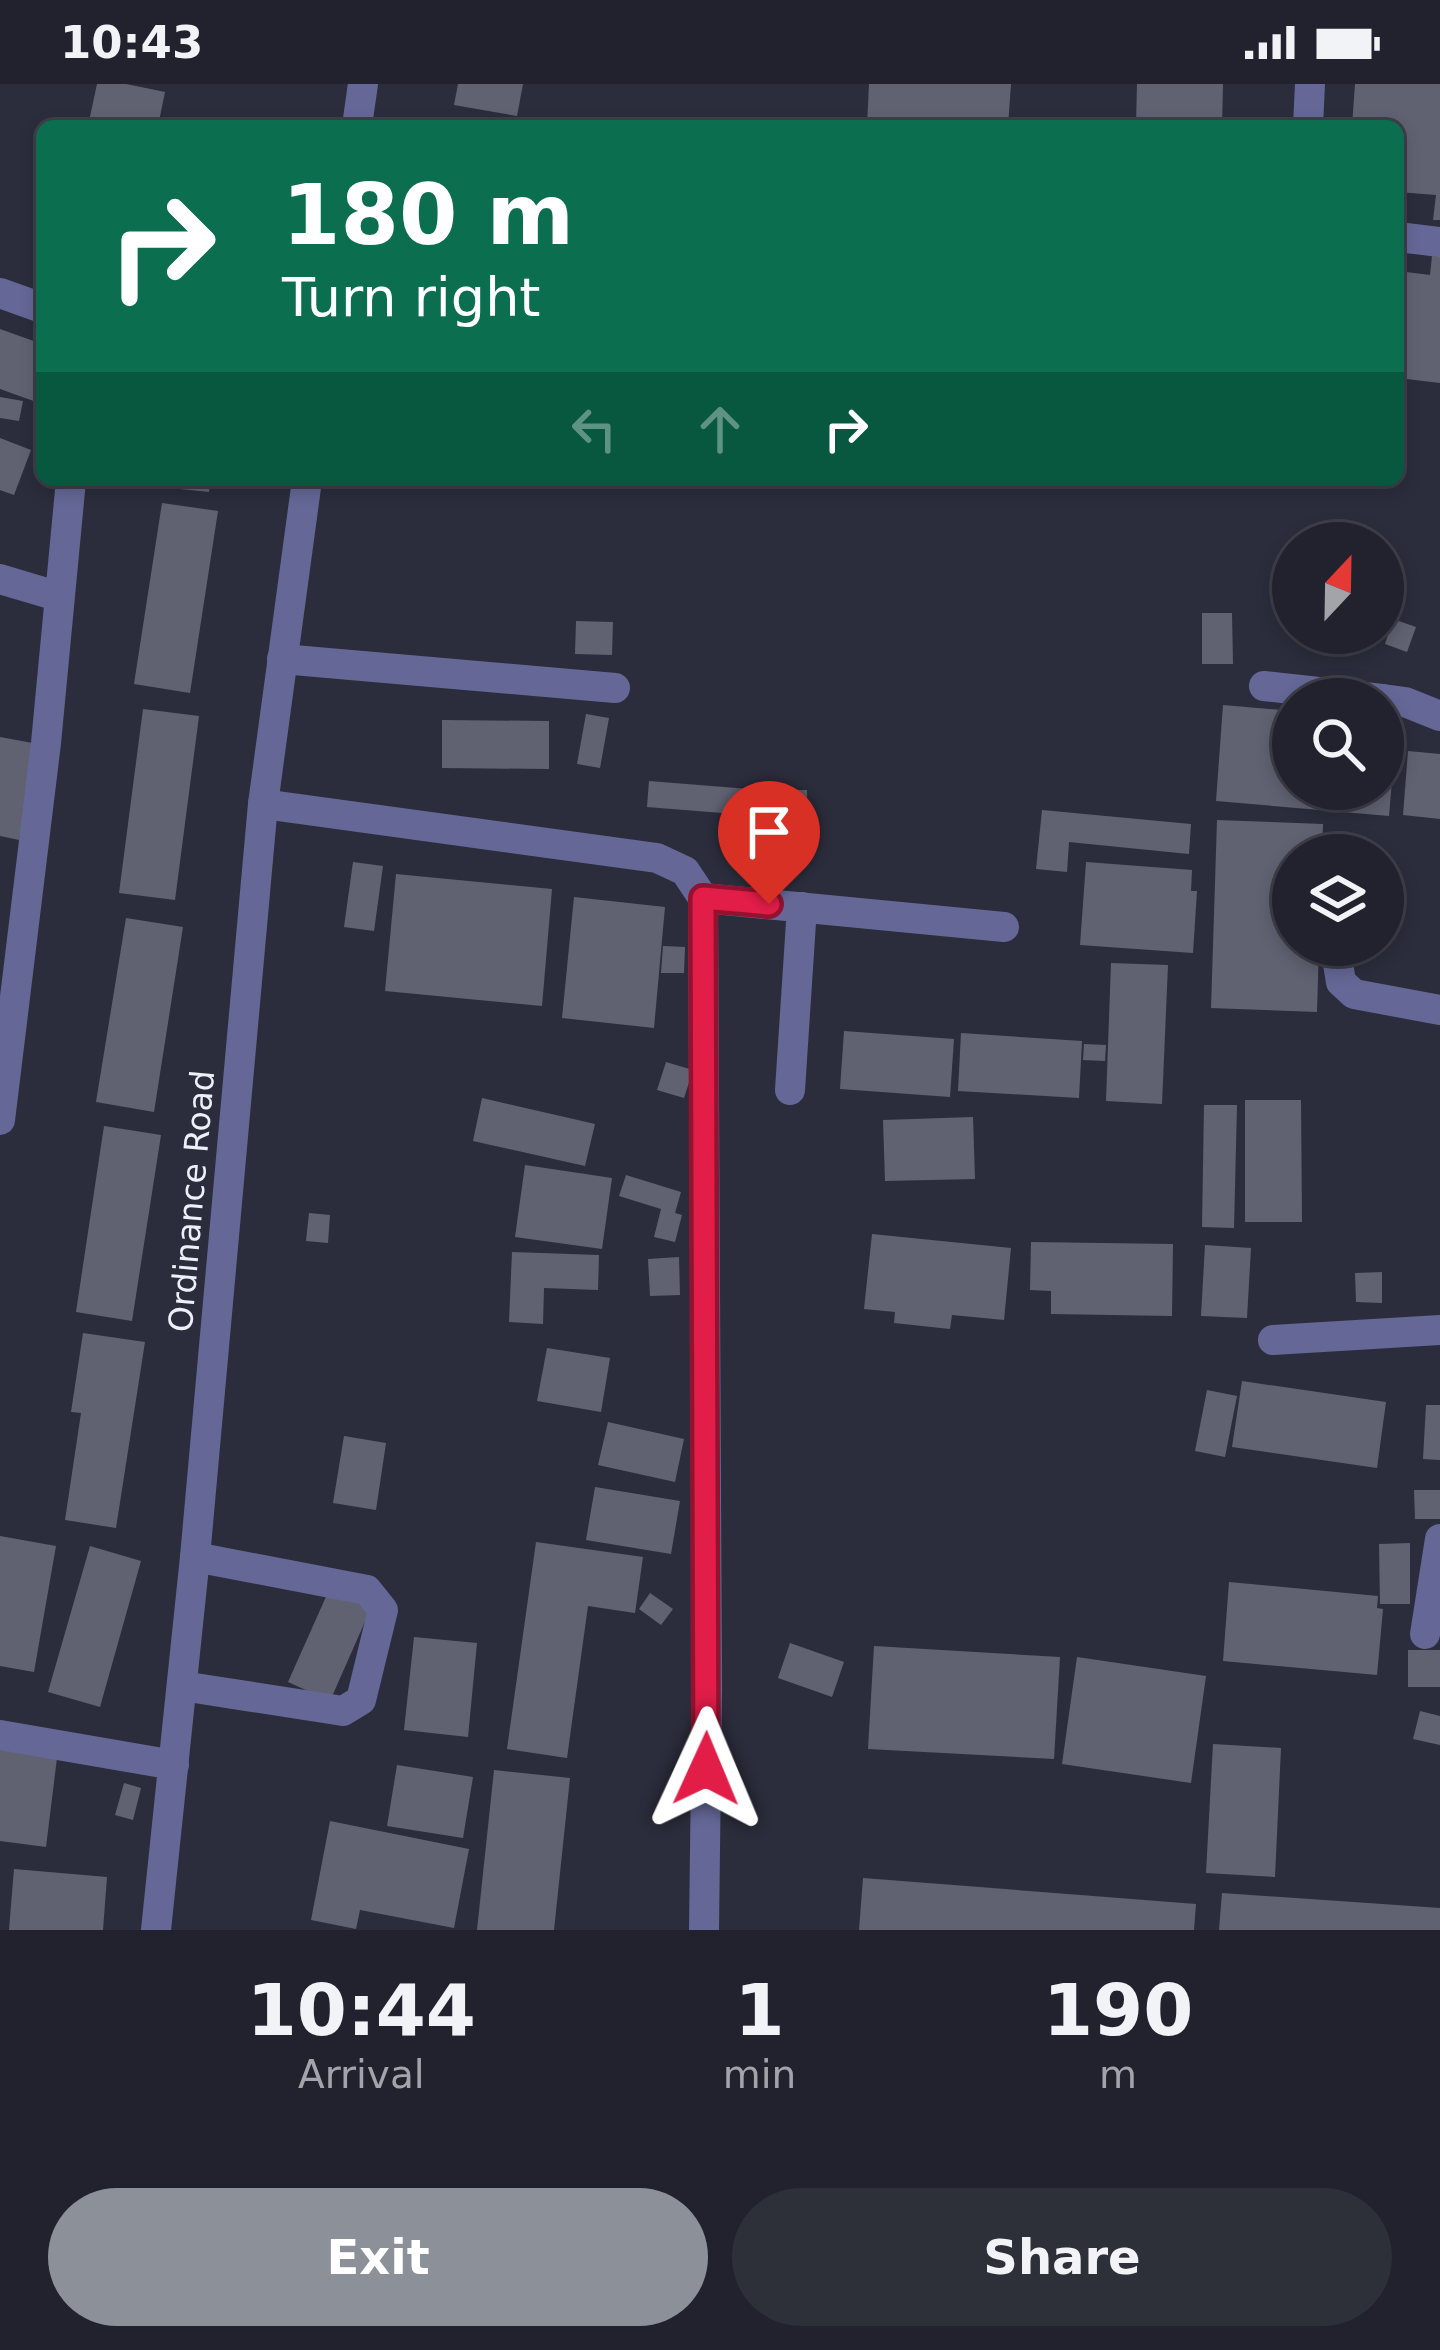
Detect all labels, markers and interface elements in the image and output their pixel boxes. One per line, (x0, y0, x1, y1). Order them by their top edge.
text: 10:43 (60, 16, 203, 69)
text: 180 m (282, 166, 574, 264)
icon: right (84, 168, 240, 324)
text: Turn right (282, 266, 541, 329)
icon: left (561, 396, 627, 462)
icon: ahead (687, 396, 753, 462)
icon: right (813, 396, 879, 462)
north arrow (1272, 522, 1404, 654)
map controls (1272, 522, 1404, 966)
button: search (1272, 678, 1404, 810)
pin (718, 781, 820, 904)
icon: arrive (736, 799, 802, 865)
button: layers (1272, 834, 1404, 966)
street label: Ordinance Road (161, 1068, 222, 1334)
position arrow (643, 1706, 769, 1832)
text: 10:44 (247, 1968, 476, 2052)
text: 1 (734, 1968, 784, 2052)
text: 190 (1043, 1968, 1193, 2052)
text: Arrival (298, 2052, 425, 2097)
text: min (723, 2052, 796, 2097)
text: m (1099, 2052, 1137, 2097)
button: Exit (48, 2188, 708, 2326)
button: Share (732, 2188, 1392, 2326)

